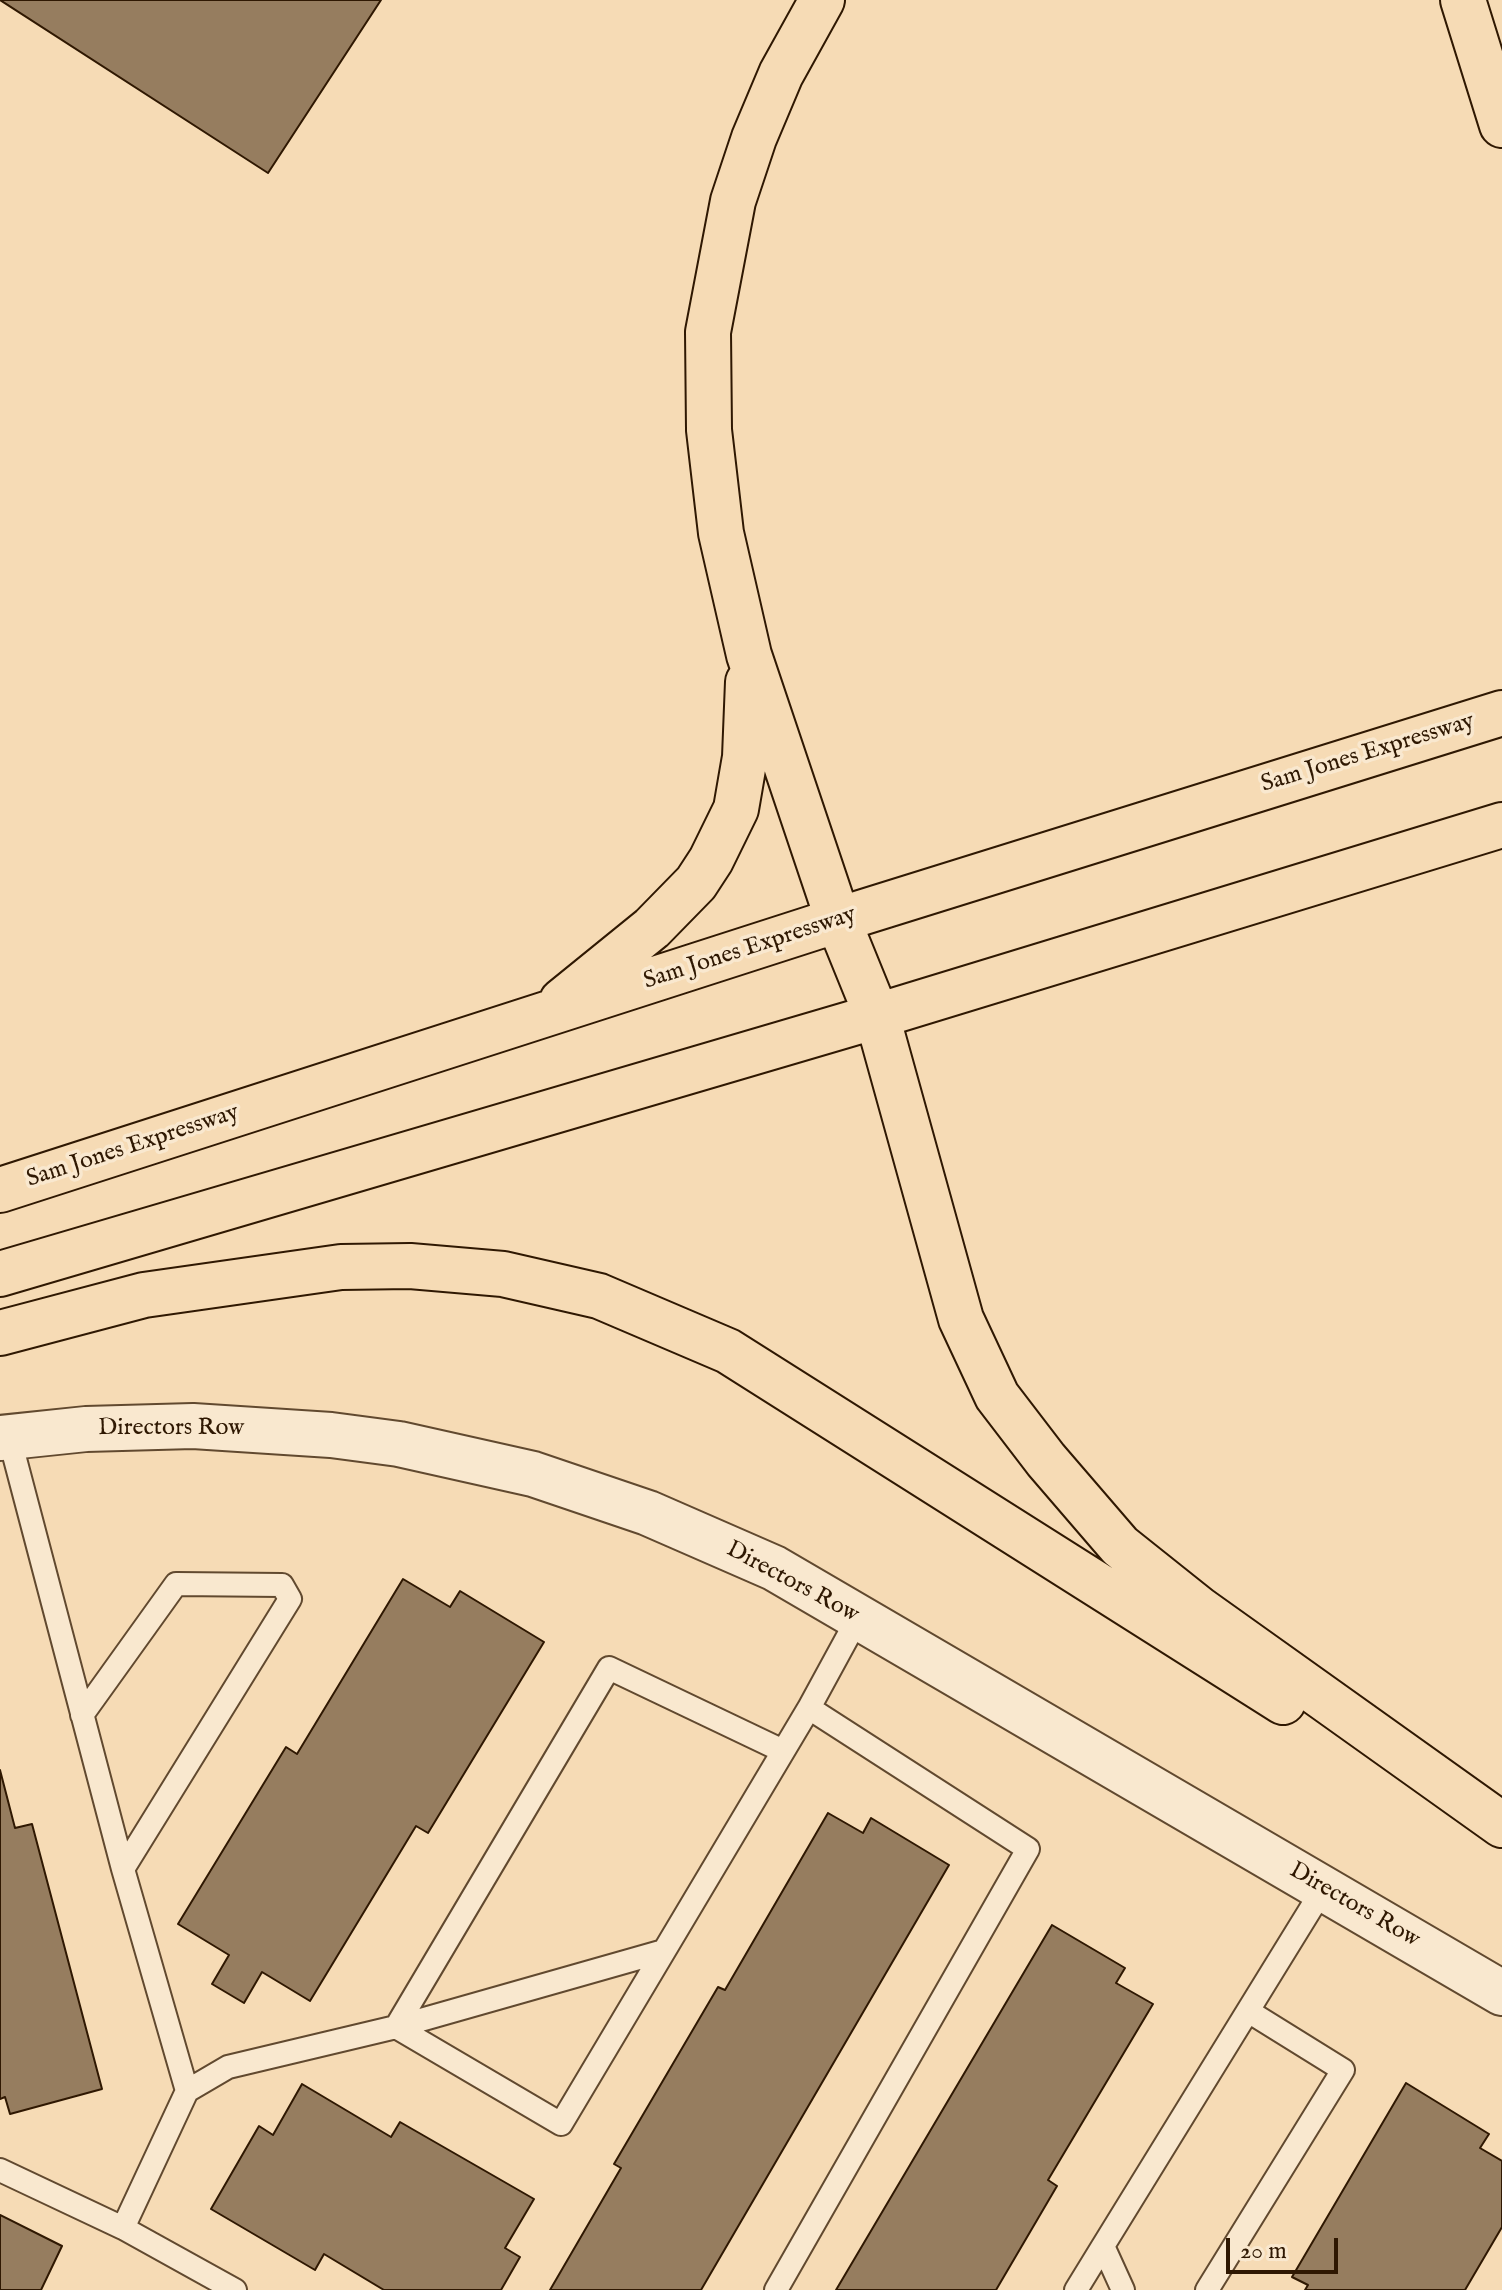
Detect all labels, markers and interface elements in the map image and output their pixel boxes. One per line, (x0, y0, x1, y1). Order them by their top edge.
street label: Sam Jones Expressway (1258, 708, 1478, 800)
street label: Sam Jones Expressway (640, 901, 860, 997)
street label: Sam Jones Expressway (23, 1099, 243, 1195)
street label: Directors Row (98, 1415, 244, 1443)
street label: Directors Row (721, 1536, 863, 1630)
street label: Directors Row (1284, 1857, 1424, 1955)
scale bar (1230, 2222, 1342, 2272)
text: 20 m (1240, 2236, 1287, 2267)

